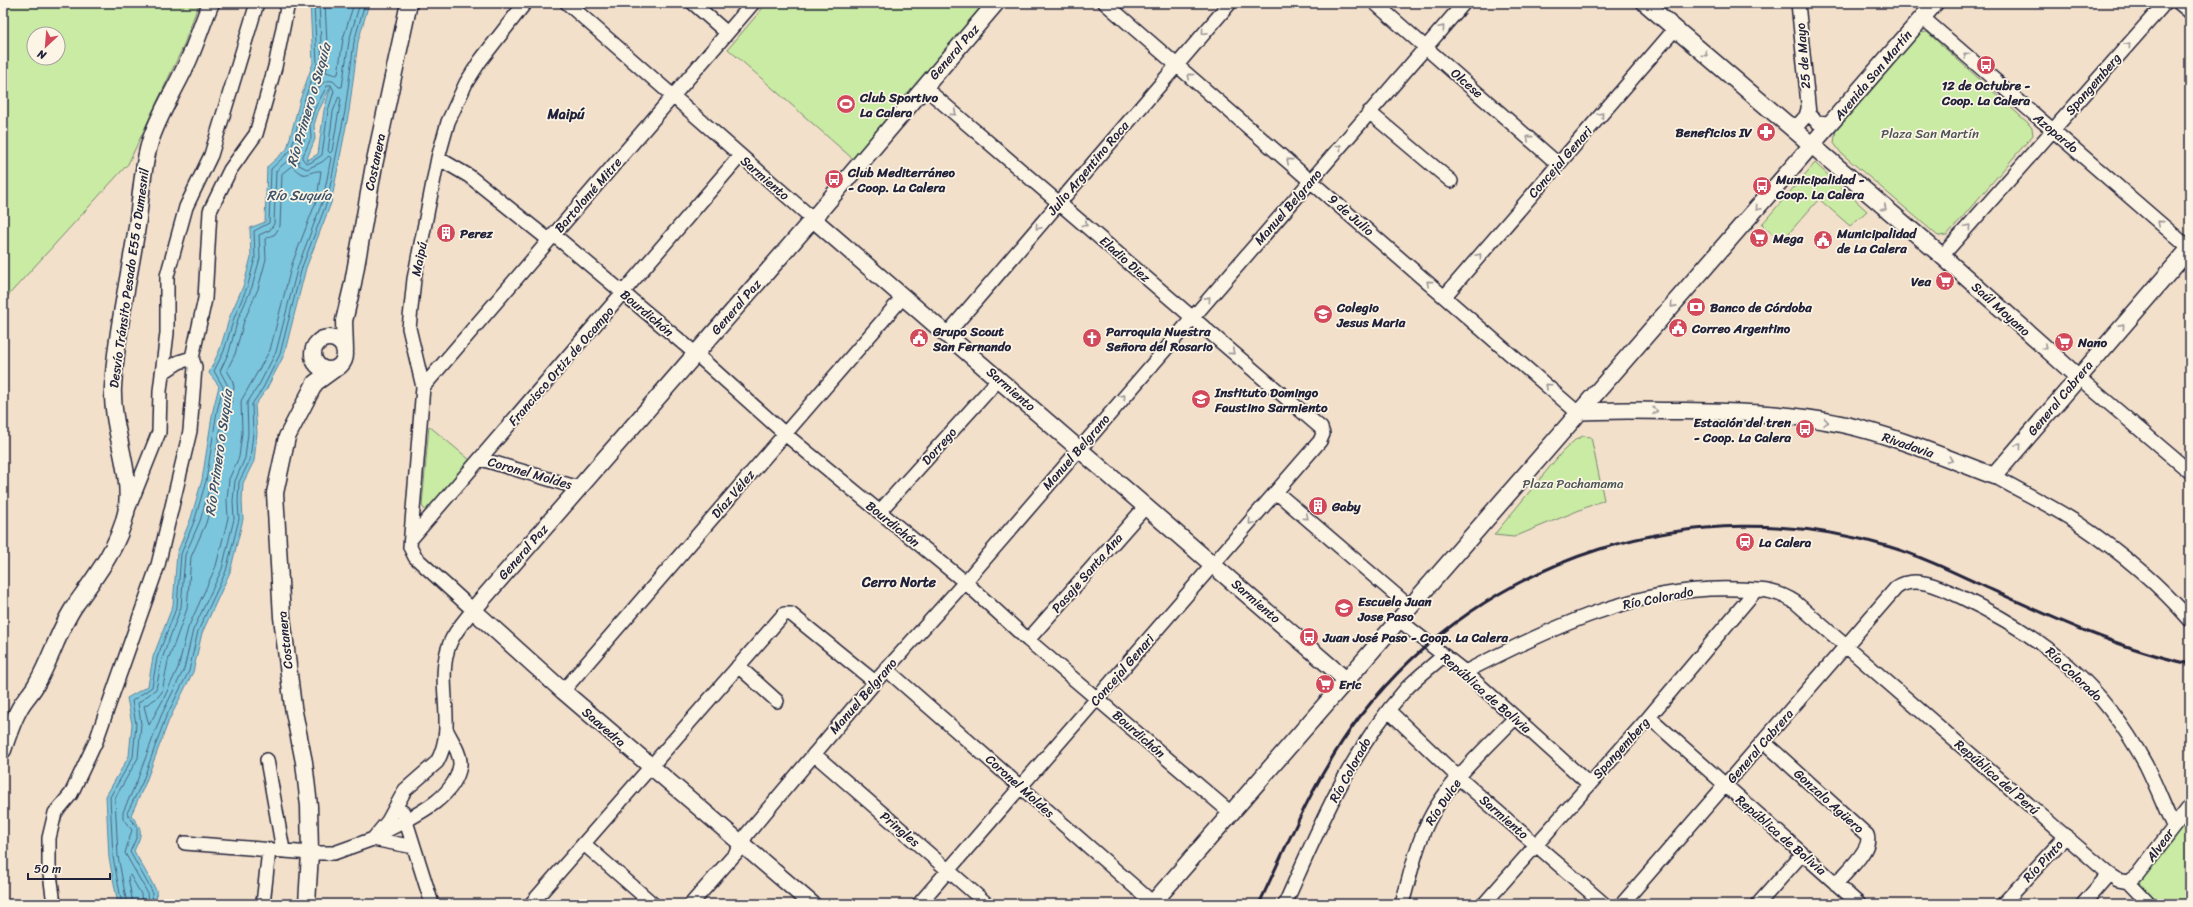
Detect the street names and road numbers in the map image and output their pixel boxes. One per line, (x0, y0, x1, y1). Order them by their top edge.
street label: General Paz (923, 18, 986, 85)
street label: 25 de Mayo (1789, 22, 1817, 90)
street label: Avenida San Martín (1827, 25, 1918, 126)
street label: Spangemberg (2059, 47, 2127, 121)
street label: Olcese (1445, 62, 1489, 104)
street label: Azopardo (2027, 106, 2084, 159)
street label: Julio Argentino Roca (1041, 115, 1135, 221)
street label: Concejal Genari (1522, 120, 1598, 203)
street label: Costanera (358, 131, 392, 193)
street label: Sarmiento (735, 150, 795, 206)
street label: Bartolomé Mitre (548, 152, 628, 238)
street label: Manuel Belgrano (1248, 163, 1328, 250)
street label: Desvío Tránsito Pesado E55 a Dumesnil (102, 166, 156, 389)
street label: 9 de Julio (1323, 188, 1380, 242)
street label: Eladio Diez (1094, 230, 1157, 289)
street label: Maipú (404, 240, 434, 278)
street label: General Paz (705, 273, 768, 340)
street label: Saúl Moyano (1966, 276, 2036, 342)
street label: Bourdichón (615, 283, 679, 343)
street label: Francisco Ortiz de Ocampo (502, 301, 620, 431)
street label: General Cabrera (2021, 355, 2099, 441)
street label: Sarmiento (981, 361, 1041, 417)
street label: Manuel Belgrano (1036, 408, 1116, 495)
street label: Dorrego (915, 421, 963, 470)
street label: Rivadavia (1879, 425, 1938, 465)
street label: Coronel Moldes (485, 450, 576, 496)
street label: Díaz Vélez (705, 464, 761, 524)
street label: Bourdichón (861, 495, 925, 553)
street label: General Paz (492, 518, 555, 585)
street label: Pasaje Santa Ana (1045, 527, 1129, 618)
street label: Sarmiento (1226, 573, 1286, 629)
street label: Río Colorado (1621, 580, 1696, 616)
street label: Costanera (270, 609, 299, 670)
street label: Concejal Genari (1084, 628, 1160, 711)
street label: Río Colorado (2040, 641, 2108, 707)
street label: República de Bolivia (1435, 647, 1537, 739)
street label: Manuel Belgrano (823, 652, 903, 739)
street label: Saavedra (577, 701, 632, 753)
street label: General Cabrera (1721, 703, 1800, 789)
street label: Bourdichón (1107, 704, 1171, 764)
street label: Spangemberg (1587, 711, 1656, 784)
street label: Río Colorado (1323, 733, 1378, 807)
street label: República del Perú (1949, 733, 2045, 821)
street label: Coronel Moldes (980, 748, 1060, 824)
street label: Gonzalo Agüero (1788, 763, 1870, 839)
street label: Río Dulce (1419, 774, 1467, 830)
street label: Sarmiento (1474, 789, 1534, 845)
street label: República de Bolivia (1730, 789, 1832, 881)
street label: Pringles (875, 805, 925, 853)
street label: Alvear (2139, 823, 2181, 867)
street label: Río Pinto (2017, 834, 2069, 888)

